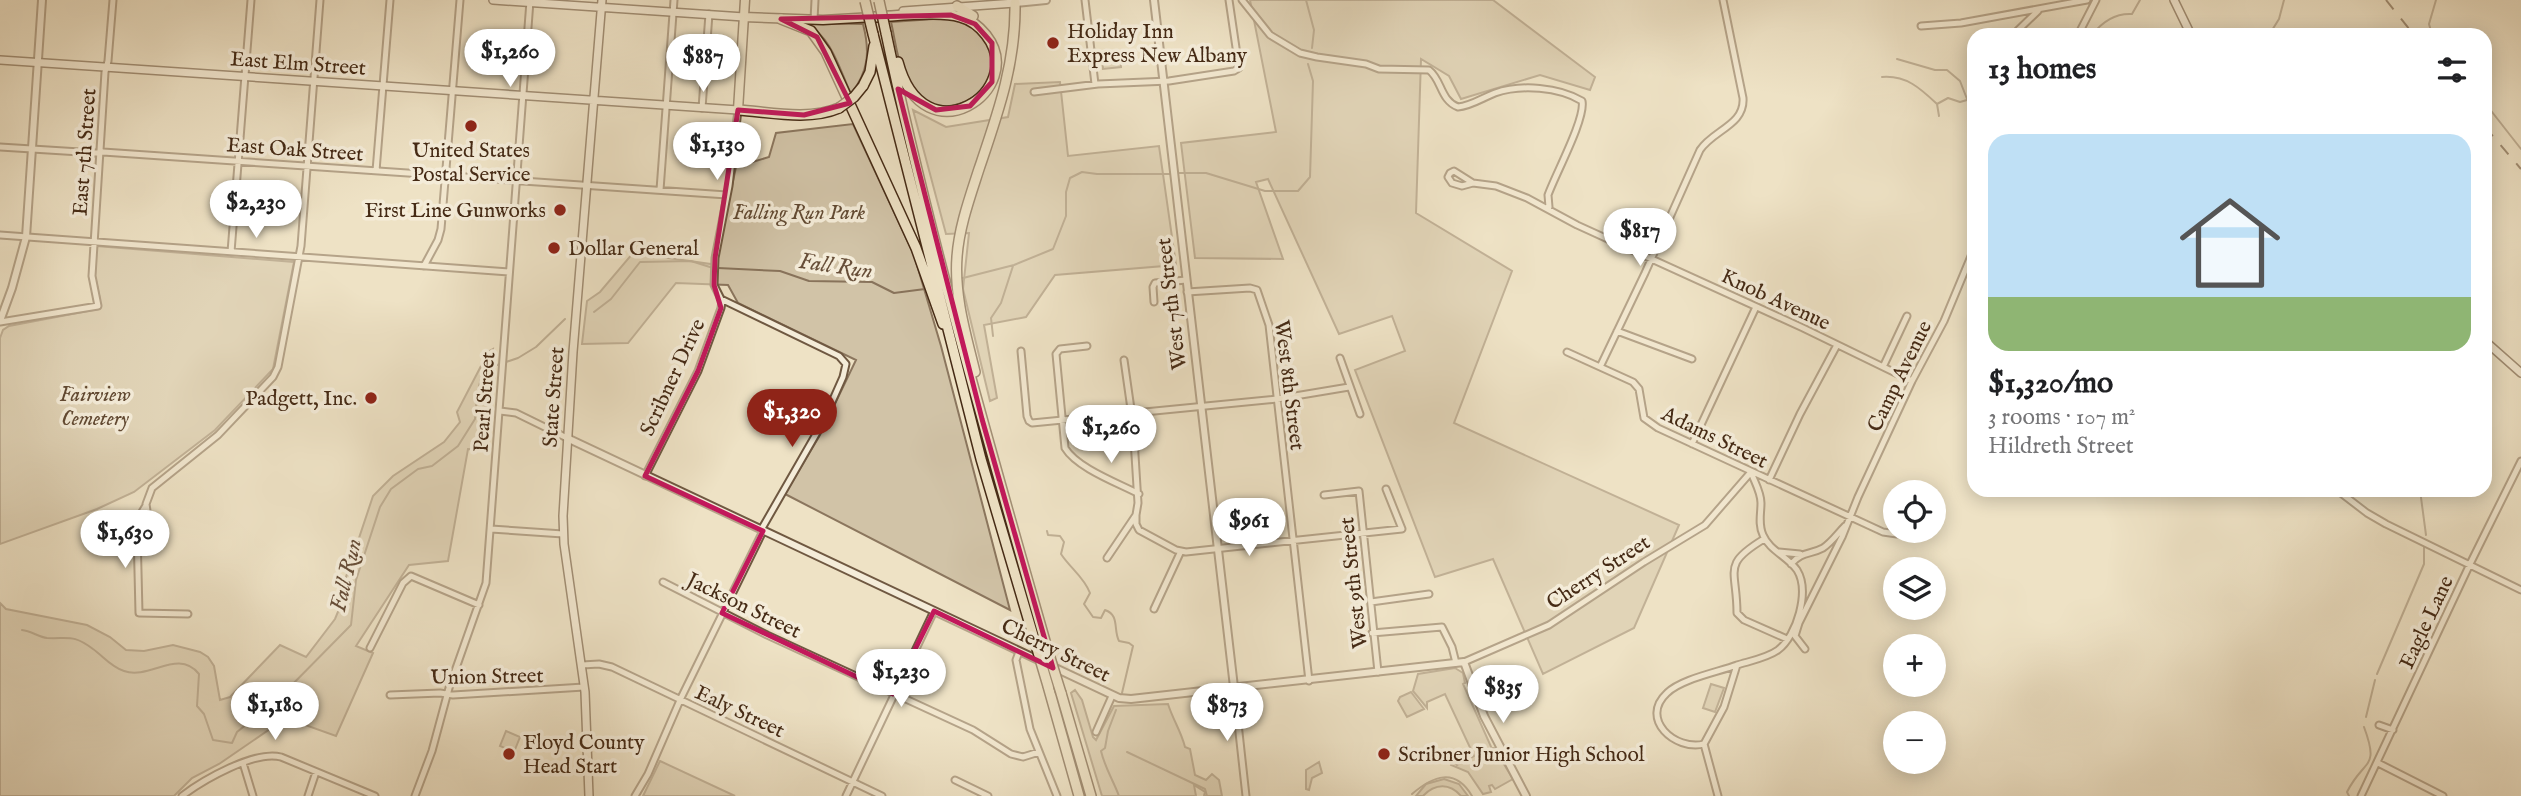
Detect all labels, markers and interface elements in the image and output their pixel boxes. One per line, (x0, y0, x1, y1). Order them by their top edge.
place label: Holiday Inn Express New Albany (1067, 19, 1248, 70)
pin: $1,260 (453, 29, 567, 89)
pin: $887 (662, 34, 744, 94)
marker: Holiday Inn Express New Albany (1045, 35, 1061, 51)
text: $1,260 (480, 37, 540, 66)
text: $887 (682, 42, 724, 71)
street label: East Elm Street (229, 46, 367, 83)
text: 13 homes (1988, 51, 2096, 89)
icon: filters (2433, 51, 2471, 89)
street label: East 7th Street (68, 87, 103, 217)
marker: United States Postal Service (463, 118, 479, 134)
pin: $1,130 (660, 122, 774, 182)
text: $1,130 (689, 130, 745, 159)
street label: East Oak Street (225, 132, 364, 169)
place label: United States Postal Service (412, 138, 531, 189)
pin: $2,230 (199, 180, 313, 240)
icon: home (2167, 180, 2293, 306)
text: $2,230 (226, 188, 286, 217)
place label: First Line Gunworks (365, 198, 546, 225)
park label: Falling Run Park (733, 200, 866, 227)
marker: First Line Gunworks (552, 202, 568, 218)
pin: $817 (1599, 208, 1681, 268)
text: $817 (1619, 216, 1661, 245)
place label: Dollar General (568, 236, 699, 263)
street label: West 7th Street (1151, 236, 1194, 371)
marker: Dollar General (546, 240, 562, 256)
water label: Fall Run (797, 247, 875, 286)
street label: Knob Avenue (1716, 263, 1835, 338)
street label: Scribner Drive (634, 314, 712, 441)
street label: Camp Avenue (1862, 316, 1939, 437)
street label: West 8th Street (1267, 318, 1310, 452)
street label: State Street (538, 346, 571, 448)
street label: Pearl Street (469, 351, 502, 453)
text: $1,320/mo (1988, 365, 2113, 403)
park label: Fairview Cemetery (60, 382, 131, 433)
place label: Padgett, Inc. (245, 386, 357, 413)
marker: Padgett, Inc. (363, 390, 379, 406)
pin: $1,320 (735, 390, 849, 449)
text: $1,320 (763, 397, 821, 426)
street label: Adams Street (1656, 401, 1772, 476)
text: 3 rooms · 107 m² (1988, 403, 2136, 432)
pin: $1,260 (1054, 406, 1168, 465)
text: $1,260 (1081, 413, 1141, 442)
text: Hildreth Street (1988, 432, 2134, 461)
map controls (1883, 480, 1946, 774)
button: locate (1883, 480, 1946, 543)
pin: $961 (1208, 498, 1290, 558)
text: $961 (1229, 506, 1269, 535)
pin: $1,630 (68, 510, 182, 570)
street label: West 9th Street (1334, 516, 1375, 650)
text: $1,630 (96, 518, 154, 547)
street label: Cherry Street (1542, 530, 1656, 617)
water label: Fall Run (324, 536, 369, 615)
button: layers (1883, 557, 1946, 620)
street label: Jackson Street (680, 566, 805, 646)
street label: Eagle Lane (2394, 571, 2461, 674)
street label: Cherry Street (996, 613, 1114, 689)
button: + (1883, 634, 1946, 697)
pin: $1,230 (844, 650, 958, 709)
text: $1,230 (872, 657, 930, 686)
street label: Union Street (430, 663, 544, 692)
pin: $835 (1462, 666, 1544, 725)
text: $835 (1484, 673, 1522, 702)
street label: Ealy Street (690, 680, 789, 745)
pin: $1,180 (218, 682, 332, 742)
pin: $873 (1186, 684, 1268, 743)
text: $1,180 (247, 690, 303, 719)
text: $873 (1206, 691, 1248, 720)
button: − (1883, 711, 1946, 774)
place label: Floyd County Head Start (523, 730, 645, 781)
place label: Scribner Junior High School (1398, 742, 1645, 769)
marker: Floyd County Head Start (501, 746, 517, 762)
marker: Scribner Junior High School (1376, 746, 1392, 762)

